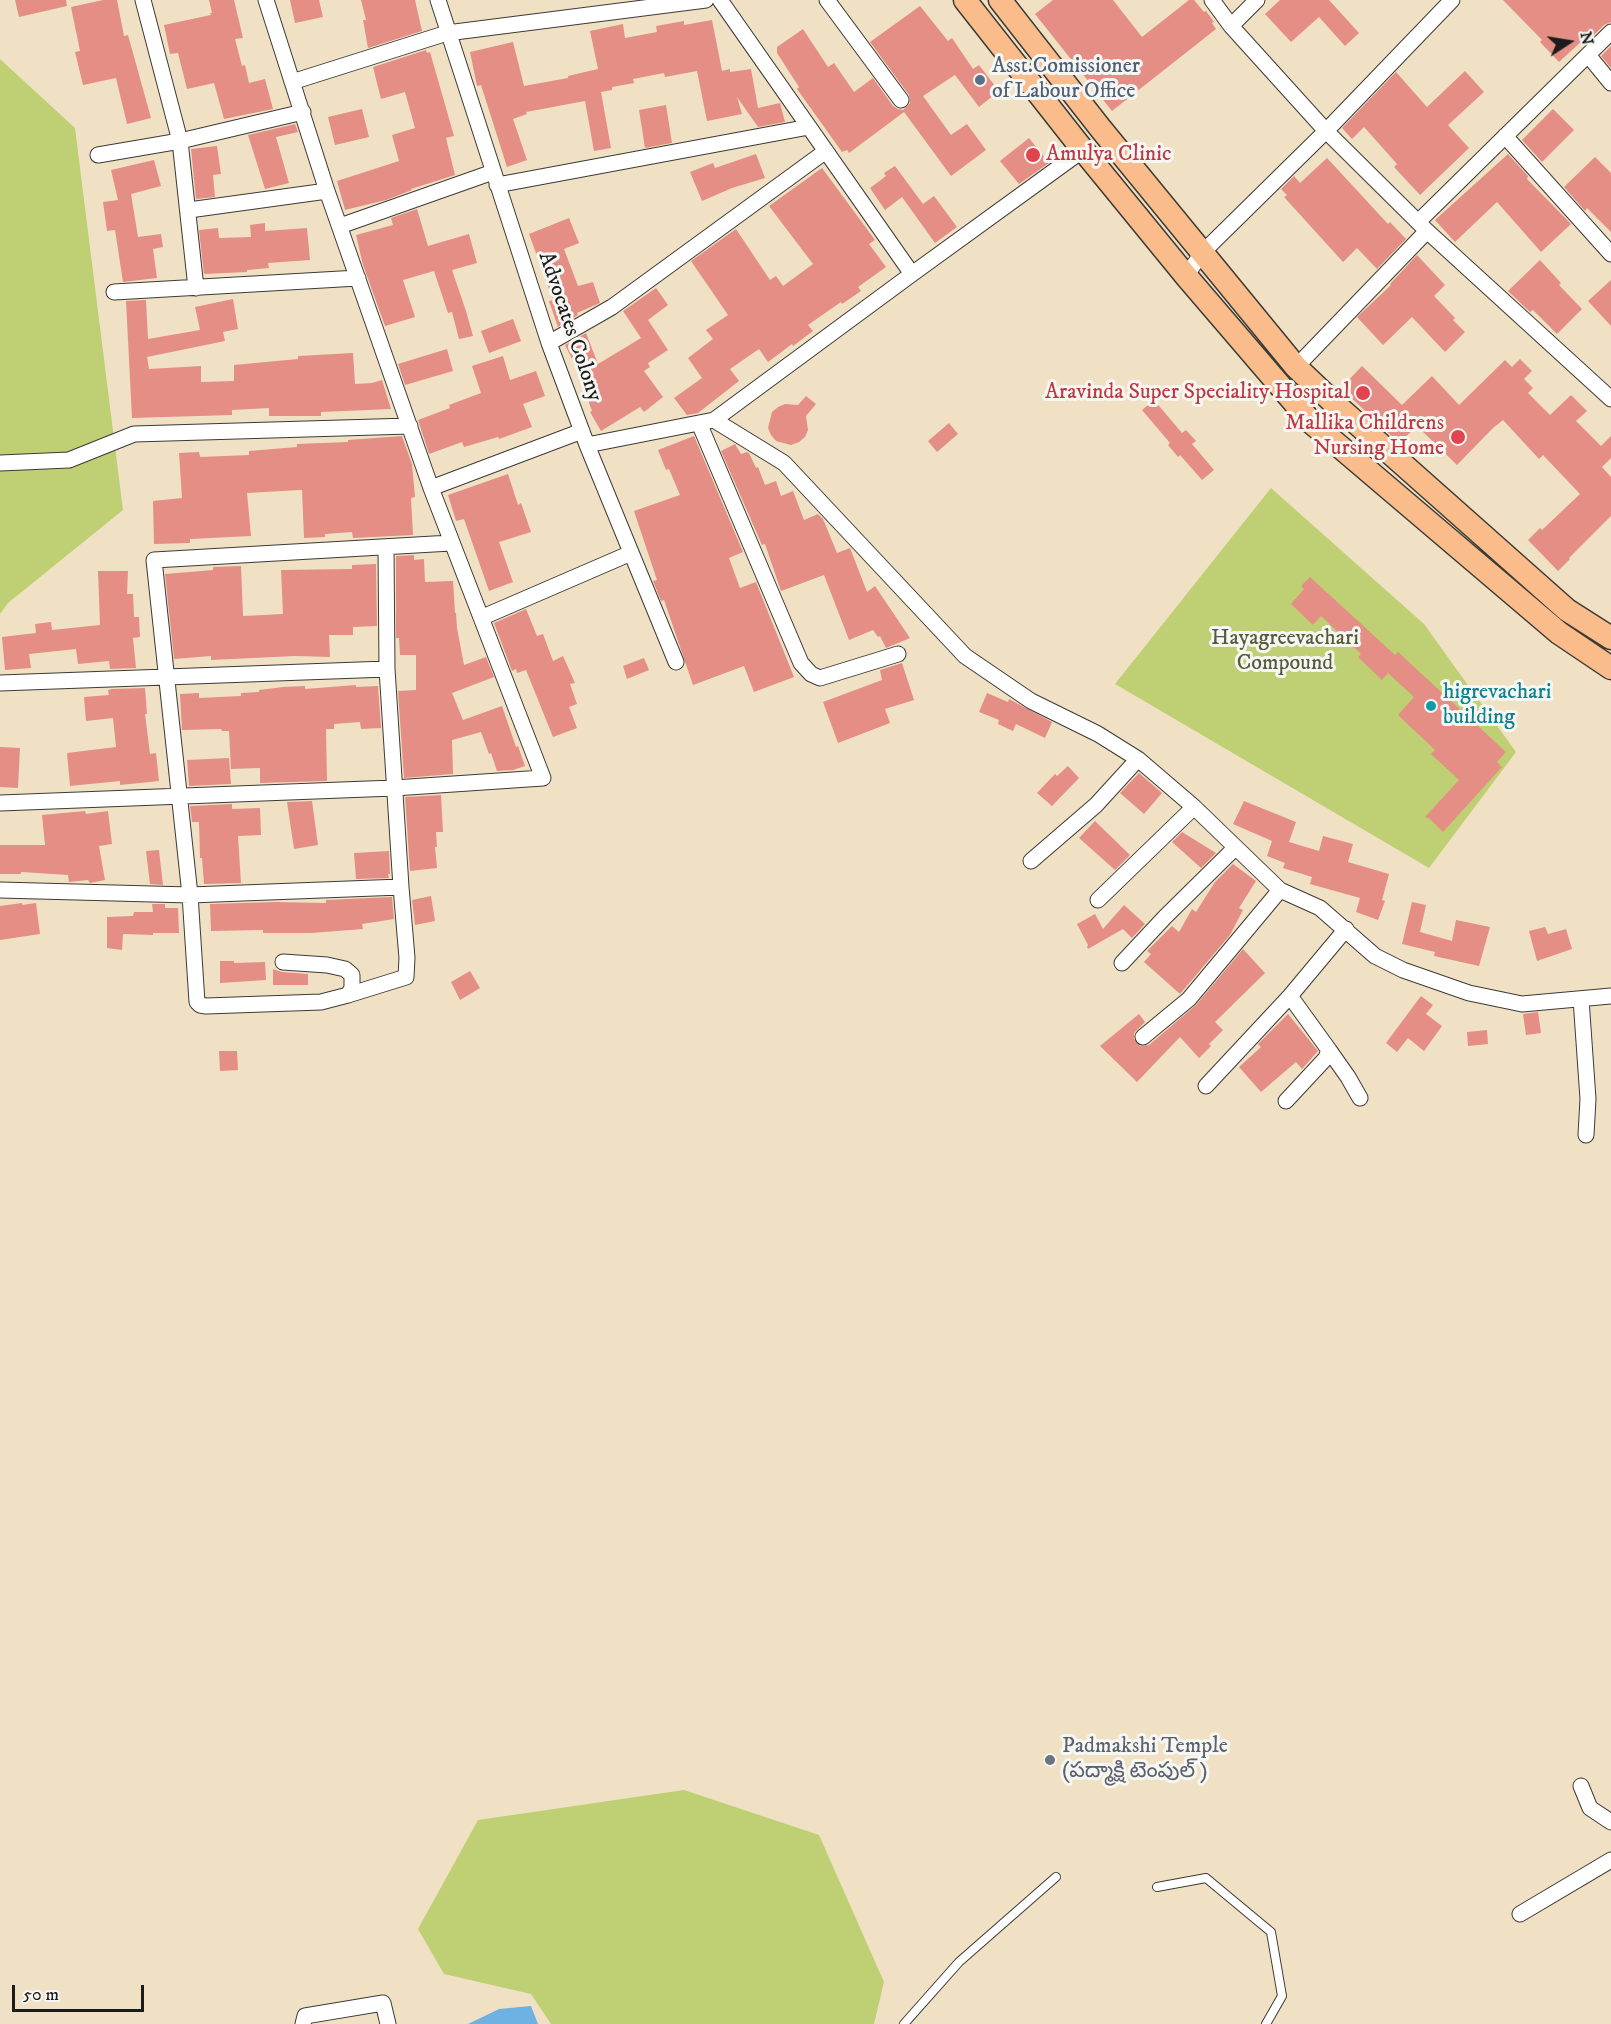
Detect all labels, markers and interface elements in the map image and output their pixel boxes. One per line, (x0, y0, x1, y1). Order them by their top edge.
north arrow (1539, 12, 1599, 72)
text: N (1575, 30, 1598, 47)
place label: Asst.Comissioner of Labour Office (992, 54, 1140, 106)
marker: Asst.Comissioner of Labour Office (973, 73, 987, 87)
place label: Amulya Clinic (1046, 142, 1171, 168)
marker: Amulya Clinic (1024, 146, 1042, 164)
street label: Advocates Colony (531, 249, 607, 405)
place label: Aravinda Super Speciality Hospital (1045, 380, 1350, 406)
marker: Aravinda Super Speciality Hospital (1354, 384, 1372, 402)
place label: Mallika Childrens Nursing Home (1285, 411, 1444, 463)
marker: Mallika Childrens Nursing Home (1449, 428, 1467, 446)
park label: Hayagreevachari Compound (1211, 626, 1359, 678)
place label: higrevachari building (1443, 680, 1551, 732)
marker: higrevachari building (1424, 699, 1438, 713)
place label: Padmakshi Temple (పద్మాక్షి టెంపుల్ ) (1062, 1734, 1228, 1786)
marker: Padmakshi Temple (పద్మాక్షి టెంపుల్ ) (1043, 1753, 1057, 1767)
scale bar (15, 1973, 147, 2011)
text: 50 m (23, 1984, 59, 2006)

